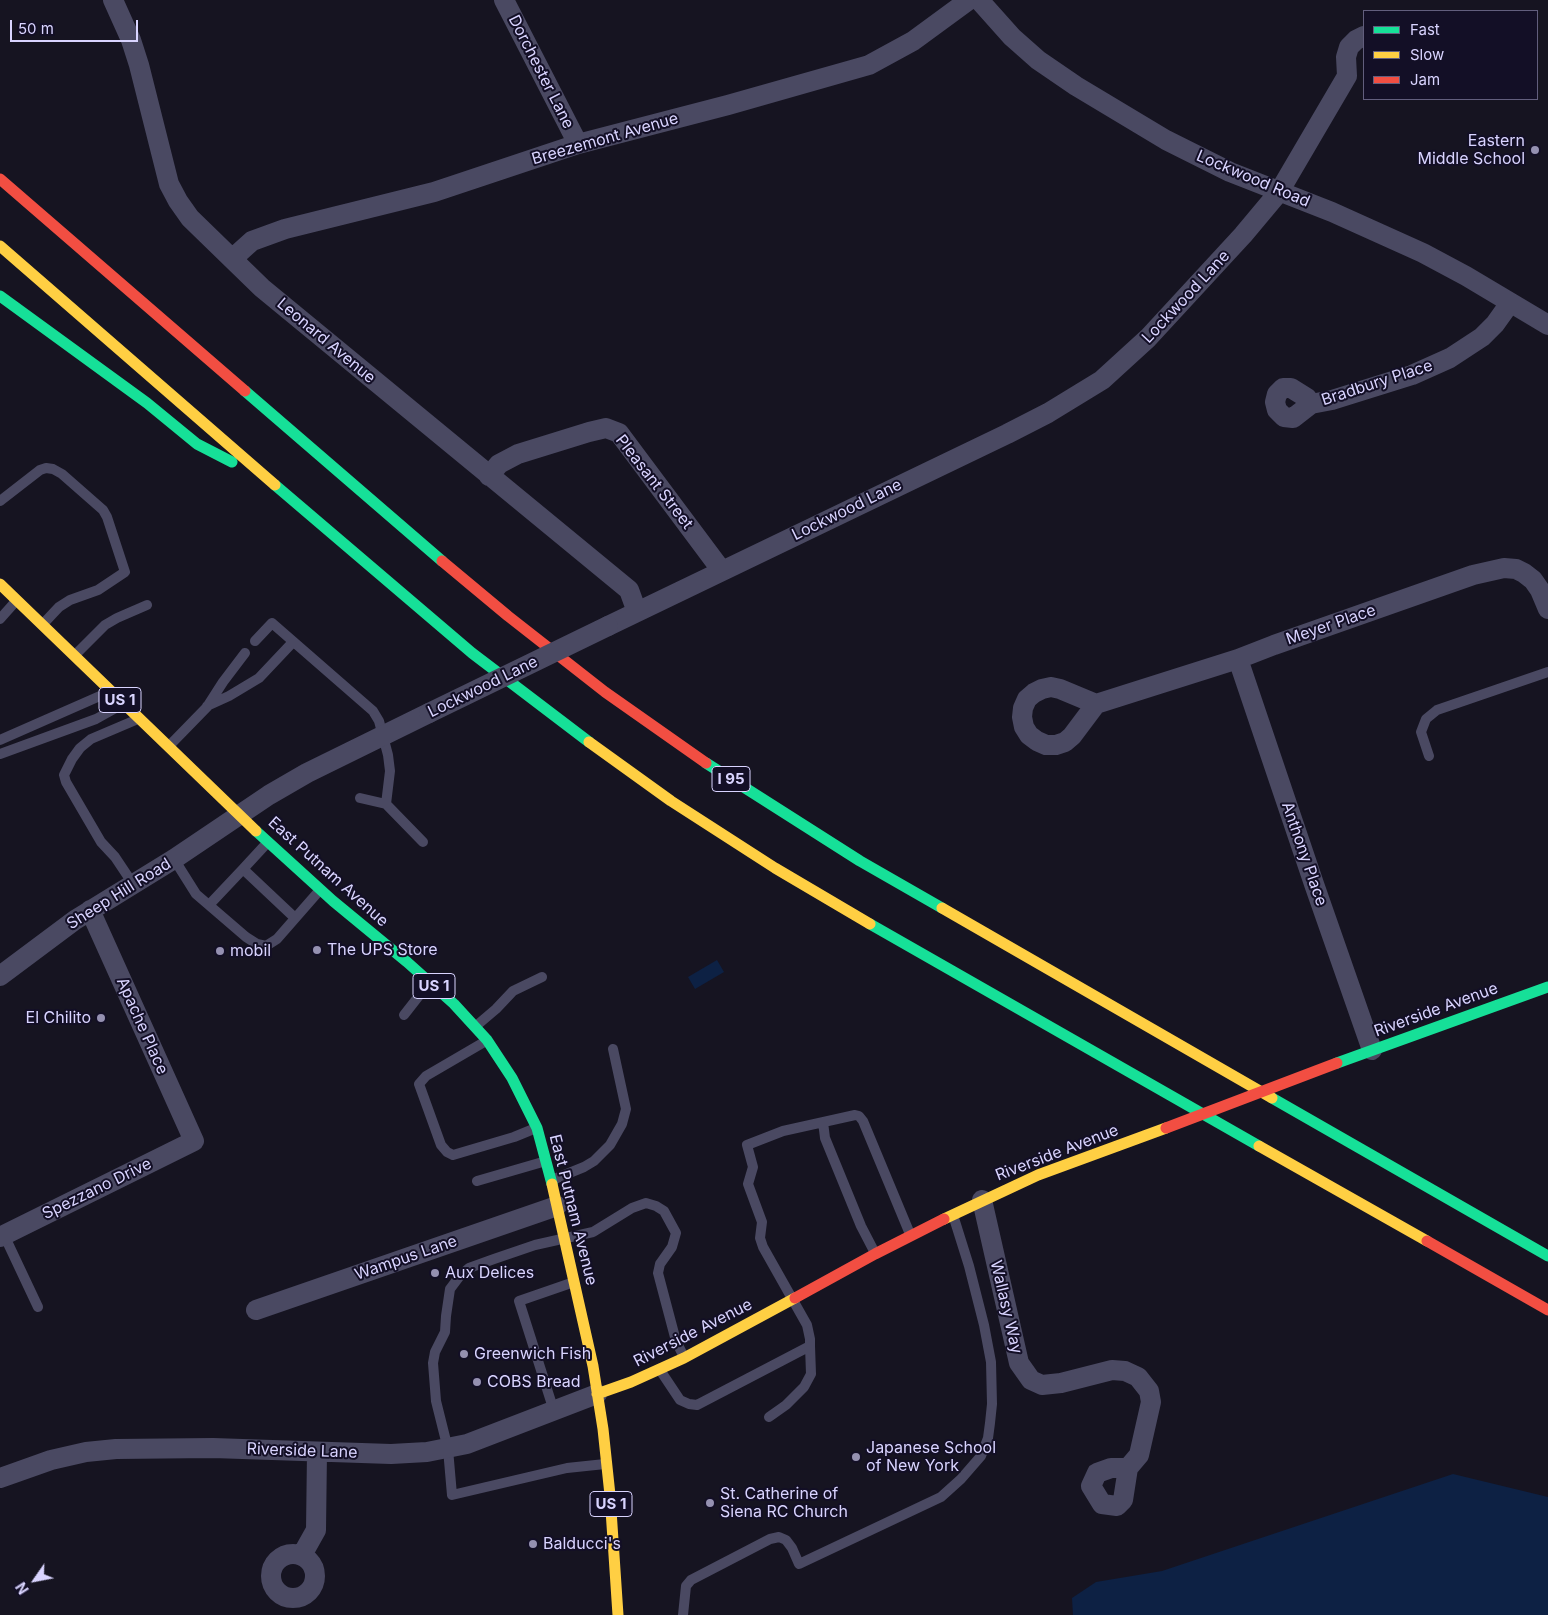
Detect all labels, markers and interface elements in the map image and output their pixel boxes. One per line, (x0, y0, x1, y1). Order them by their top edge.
scale bar (12, 10, 140, 42)
legend (1363, 10, 1538, 100)
street label: Dorchester Lane (504, 12, 578, 132)
text: 50 m (18, 19, 54, 38)
text: Fast (1410, 20, 1440, 39)
text: Slow (1410, 45, 1444, 64)
text: Jam (1410, 70, 1440, 89)
street label: Breezemont Avenue (530, 109, 680, 169)
place label: Eastern Middle School (1417, 131, 1525, 169)
marker: Eastern Middle School (1529, 144, 1541, 156)
street label: Lockwood Road (1193, 146, 1313, 212)
street label: Lockwood Lane (1138, 247, 1234, 347)
street label: Leonard Avenue (273, 294, 379, 388)
street label: Bradbury Place (1319, 356, 1435, 410)
street label: Pleasant Street (611, 431, 697, 533)
street label: Lockwood Lane (789, 475, 905, 545)
street label: Meyer Place (1284, 601, 1378, 649)
street label: Lockwood Lane (425, 652, 541, 722)
road number: US 1 (99, 688, 141, 712)
road number: I 95 (712, 766, 750, 792)
street label: Anthony Place (1277, 799, 1331, 909)
street label: East Putnam Avenue (264, 813, 392, 931)
street label: Sheep Hill Road (63, 854, 175, 934)
place label: The UPS Store (327, 940, 438, 960)
place label: mobil (230, 941, 271, 961)
marker: The UPS Store (311, 944, 323, 956)
marker: mobil (214, 945, 226, 957)
road number: US 1 (413, 974, 455, 998)
street label: Apache Place (112, 975, 172, 1077)
street label: Riverside Avenue (1371, 979, 1501, 1041)
place label: El Chilito (26, 1008, 91, 1028)
marker: El Chilito (95, 1012, 107, 1024)
street label: Riverside Avenue (993, 1121, 1121, 1185)
street label: East Putnam Avenue (545, 1133, 601, 1287)
street label: Spezzano Drive (39, 1154, 155, 1224)
street label: Wampus Lane (352, 1232, 460, 1284)
street label: Wallasy Way (986, 1258, 1026, 1356)
place label: Aux Delices (445, 1263, 534, 1283)
marker: Aux Delices (429, 1267, 441, 1279)
street label: Riverside Avenue (631, 1295, 755, 1371)
place label: Greenwich Fish (474, 1344, 591, 1364)
marker: Greenwich Fish (458, 1348, 470, 1360)
place label: COBS Bread (487, 1372, 581, 1392)
marker: COBS Bread (471, 1376, 483, 1388)
place label: Japanese School of New York (866, 1438, 996, 1476)
street label: Riverside Lane (246, 1439, 358, 1463)
marker: Japanese School of New York (850, 1451, 862, 1463)
place label: St. Catherine of Siena RC Church (720, 1484, 848, 1522)
road number: US 1 (590, 1492, 632, 1516)
marker: St. Catherine of Siena RC Church (704, 1497, 716, 1509)
place label: Balducci's (543, 1534, 621, 1554)
marker: Balducci's (527, 1538, 539, 1550)
north arrow (10, 1555, 60, 1605)
text: N (12, 1579, 32, 1598)

